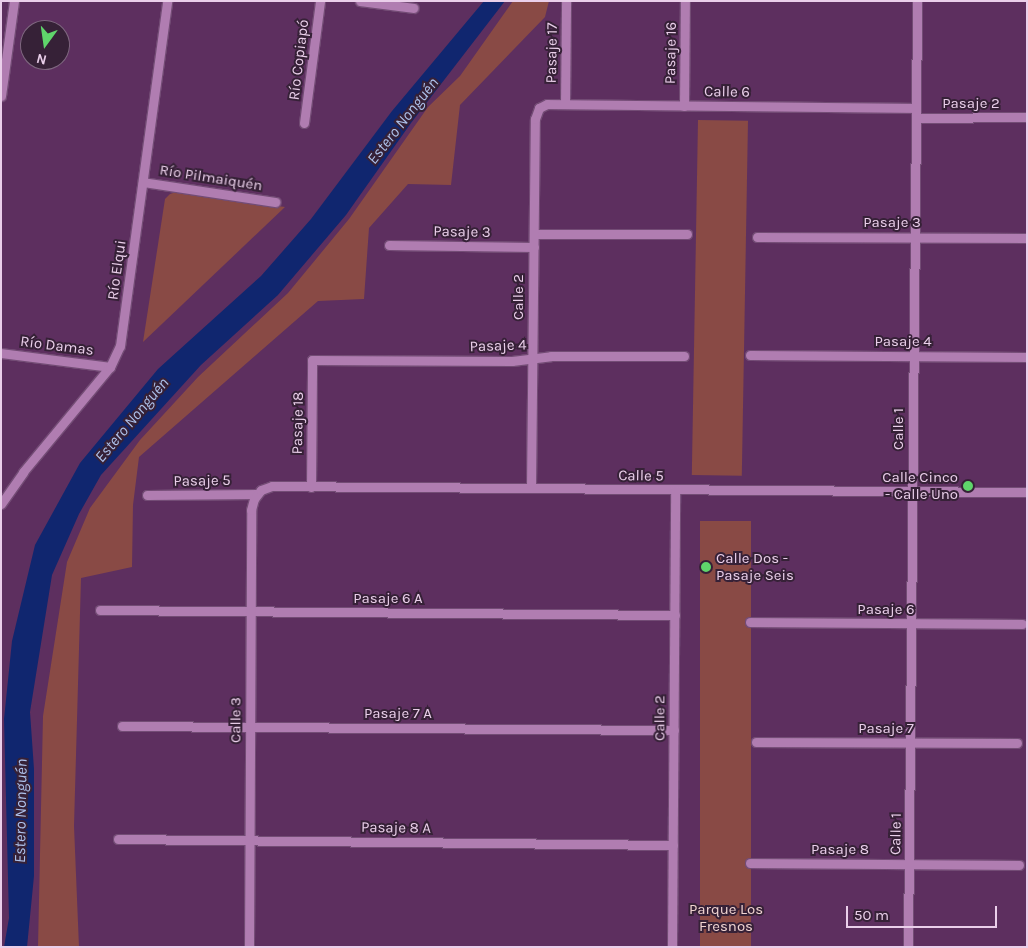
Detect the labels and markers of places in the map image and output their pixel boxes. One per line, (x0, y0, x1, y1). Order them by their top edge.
place label: Calle Cinco - Calle Uno (882, 468, 958, 503)
marker: Calle Cinco - Calle Uno (962, 480, 974, 492)
place label: Calle Dos - Pasaje Seis (716, 549, 794, 584)
marker: Calle Dos - Pasaje Seis (700, 561, 712, 573)

